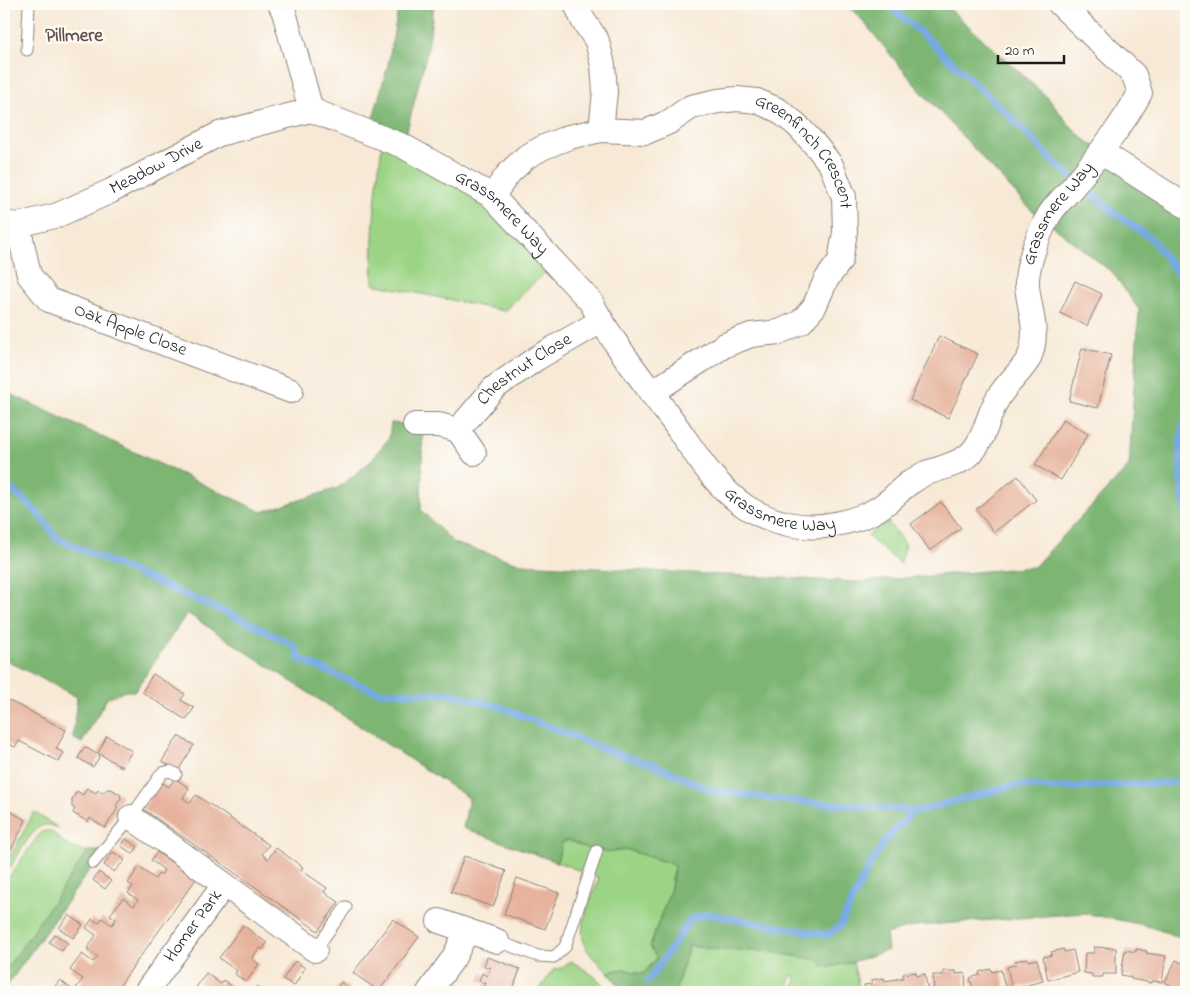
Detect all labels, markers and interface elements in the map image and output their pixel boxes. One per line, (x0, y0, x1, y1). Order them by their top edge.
district label: Pillmere (45, 23, 103, 50)
scale bar (998, 32, 1064, 64)
text: 20 m (1005, 40, 1035, 62)
street label: Greenfinch Crescent (751, 88, 857, 209)
street label: Meadow Drive (105, 131, 209, 202)
street label: Grassmere Way (1017, 157, 1101, 268)
street label: Grassmere Way (450, 164, 554, 262)
street label: Oak Apple Close (70, 297, 191, 364)
street label: Chestnut Close (471, 327, 578, 412)
street label: Grassmere Way (717, 481, 838, 540)
street label: Homer Park (158, 885, 229, 968)

